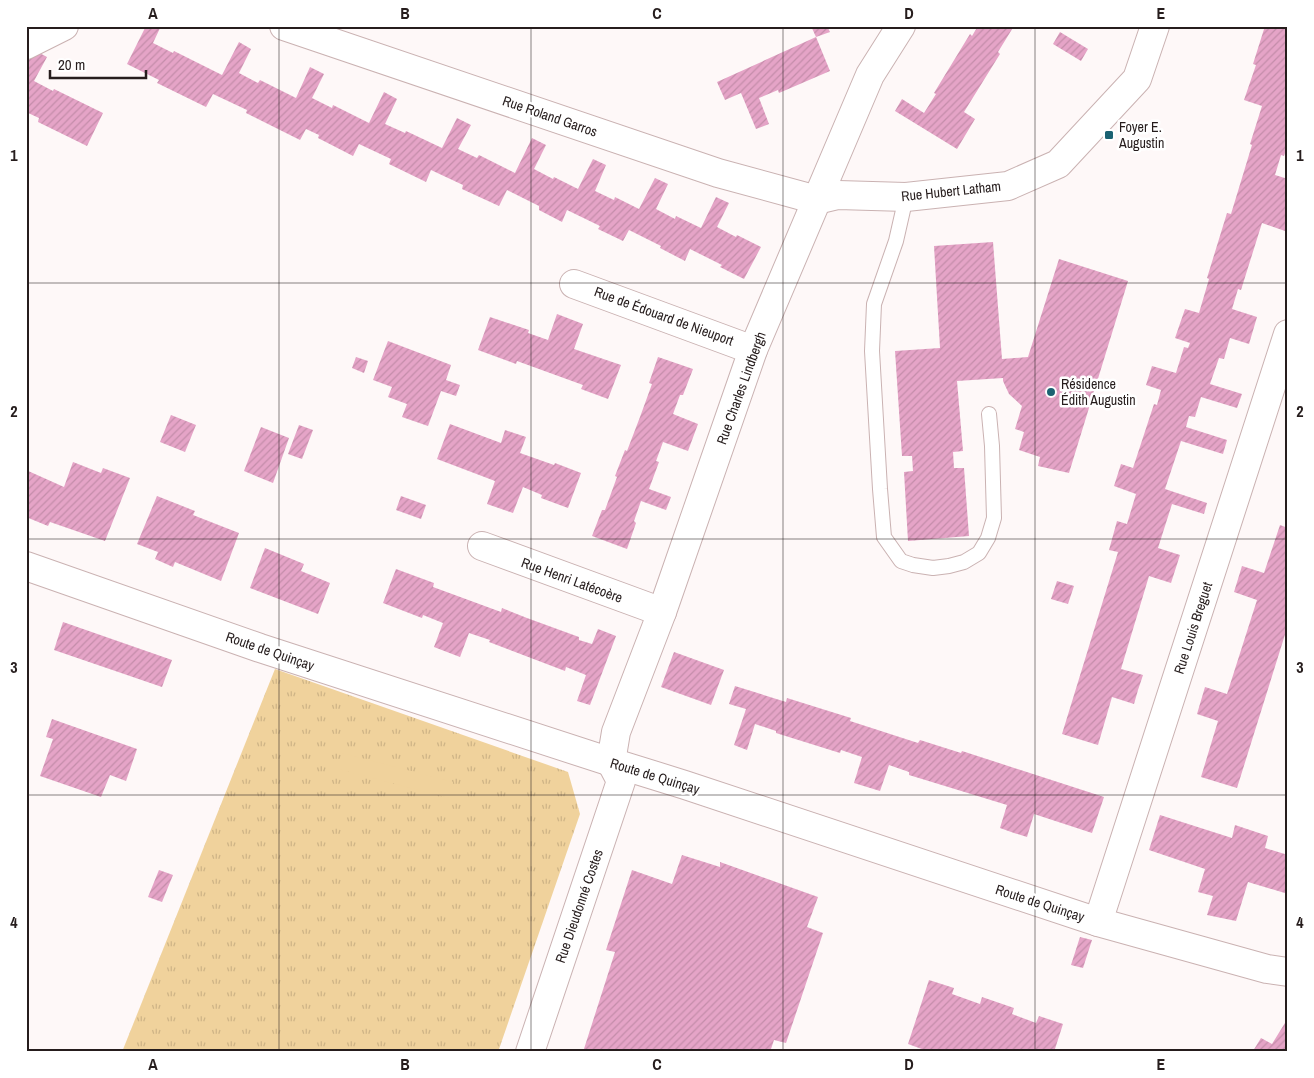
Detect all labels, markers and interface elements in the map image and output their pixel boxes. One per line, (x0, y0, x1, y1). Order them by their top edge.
text: A (148, 2, 158, 24)
text: B (400, 2, 410, 24)
text: C (652, 2, 662, 24)
text: D (904, 2, 914, 24)
text: E (1157, 2, 1166, 24)
scale bar (50, 48, 146, 80)
text: 20 m (58, 54, 85, 75)
street label: Rue Roland Garros (500, 91, 600, 141)
place label: Foyer E. Augustin (1118, 118, 1164, 152)
marker: Foyer E. Augustin (1103, 129, 1115, 141)
text: 1 (10, 144, 18, 166)
text: 1 (1296, 144, 1304, 166)
street label: Rue Hubert Latham (900, 177, 1002, 205)
street label: Rue de Édouard de Nieuport (592, 282, 736, 350)
street label: Rue Charles Lindbergh (712, 329, 770, 447)
place label: Résidence Édith Augustin (1061, 375, 1136, 409)
marker: Résidence Édith Augustin (1045, 386, 1057, 398)
text: 2 (10, 400, 18, 422)
text: 2 (1296, 400, 1304, 422)
street label: Rue Henri Latécoère (519, 553, 625, 607)
street label: Rue Louis Breguet (1170, 580, 1216, 676)
street label: Route de Quinçay (223, 627, 317, 675)
text: 3 (10, 656, 18, 678)
text: 3 (1296, 656, 1304, 678)
street label: Route de Quinçay (608, 754, 702, 798)
street label: Rue Dieudonné Costes (551, 846, 607, 965)
street label: Route de Quinçay (993, 880, 1087, 926)
text: 4 (10, 911, 18, 933)
text: 4 (1296, 911, 1304, 933)
text: A (148, 1053, 158, 1075)
text: B (400, 1053, 410, 1075)
text: C (652, 1053, 662, 1075)
text: D (904, 1053, 914, 1075)
text: E (1157, 1053, 1166, 1075)

